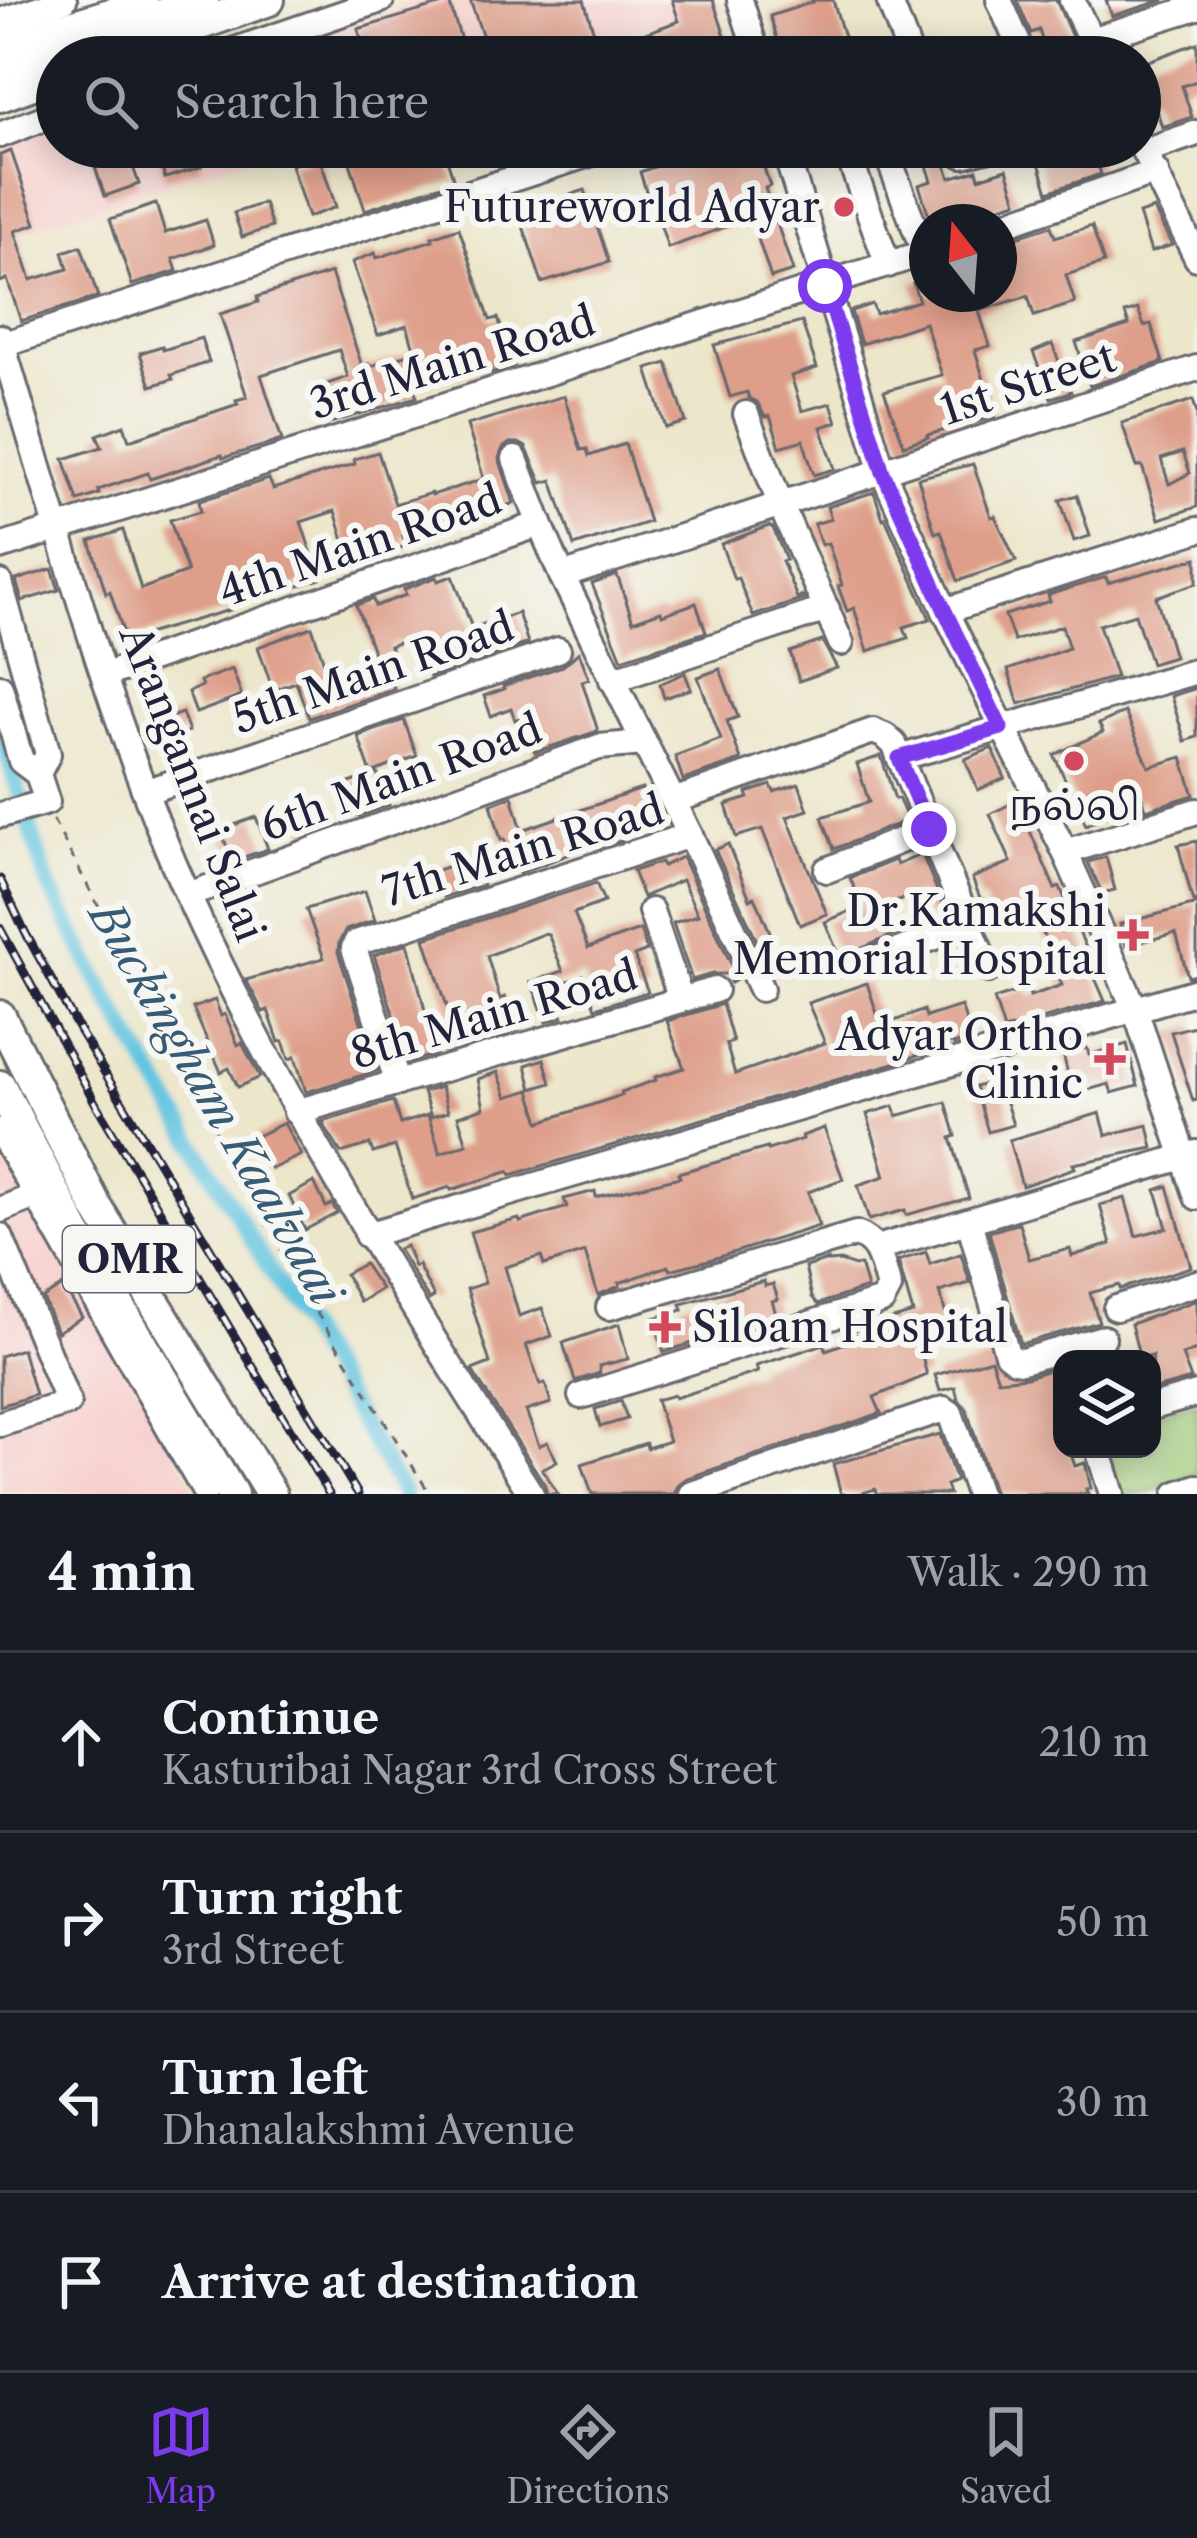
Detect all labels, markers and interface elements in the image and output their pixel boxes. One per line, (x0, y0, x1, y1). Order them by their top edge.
search box (36, 36, 1161, 168)
icon: search (78, 69, 144, 135)
text: Search here (174, 74, 429, 130)
place label: Futureworld Adyar (444, 181, 820, 233)
marker: Futureworld Adyar (831, 194, 857, 220)
north arrow (909, 204, 1017, 312)
route start (798, 259, 852, 313)
street label: 3rd Main Road (303, 294, 601, 430)
street label: 1st Street (934, 330, 1122, 436)
street label: 4th Main Road (212, 472, 508, 618)
street label: 5th Main Road (226, 600, 520, 744)
street label: Arangannai Salai (108, 617, 277, 948)
street label: 6th Main Road (253, 702, 549, 852)
marker: நல்லி (1061, 748, 1087, 774)
place label: நல்லி (1008, 779, 1140, 831)
street label: 7th Main Road (376, 783, 670, 917)
route end (902, 802, 956, 856)
place label: Dr.Kamakshi Memorial Hospital (733, 885, 1106, 985)
water label: Buckingham Kaalvaai (76, 889, 356, 1317)
marker: Dr.Kamakshi Memorial Hospital (1117, 919, 1149, 951)
street label: 8th Main Road (345, 948, 643, 1080)
place label: Adyar Ortho Clinic (834, 1009, 1083, 1109)
marker: Adyar Ortho Clinic (1094, 1043, 1126, 1075)
road number: OMR (63, 1226, 195, 1292)
place label: Siloam Hospital (692, 1301, 1008, 1353)
marker: Siloam Hospital (649, 1311, 681, 1343)
map controls (1053, 1350, 1161, 1458)
button: layers (1053, 1350, 1161, 1458)
text: 4 min (48, 1541, 195, 1603)
text: Walk · 290 m (907, 1548, 1149, 1596)
text: Continue (162, 1690, 379, 1746)
icon: ahead (48, 1709, 114, 1775)
text: 210 m (1039, 1718, 1149, 1766)
text: Kasturibai Nagar 3rd Cross Street (162, 1746, 777, 1794)
text: Turn right (162, 1870, 402, 1926)
icon: right (48, 1889, 114, 1955)
text: 50 m (1056, 1898, 1149, 1946)
text: 3rd Street (162, 1926, 344, 1974)
text: Turn left (162, 2050, 368, 2106)
icon: left (48, 2069, 114, 2135)
text: 30 m (1056, 2078, 1149, 2126)
text: Dhanalakshmi Avenue (162, 2106, 575, 2154)
icon: arrive (48, 2249, 114, 2315)
text: Arrive at destination (162, 2254, 639, 2310)
tab: Map (145, 2399, 216, 2512)
tab: Directions (507, 2399, 670, 2512)
tab: Saved (960, 2399, 1052, 2512)

